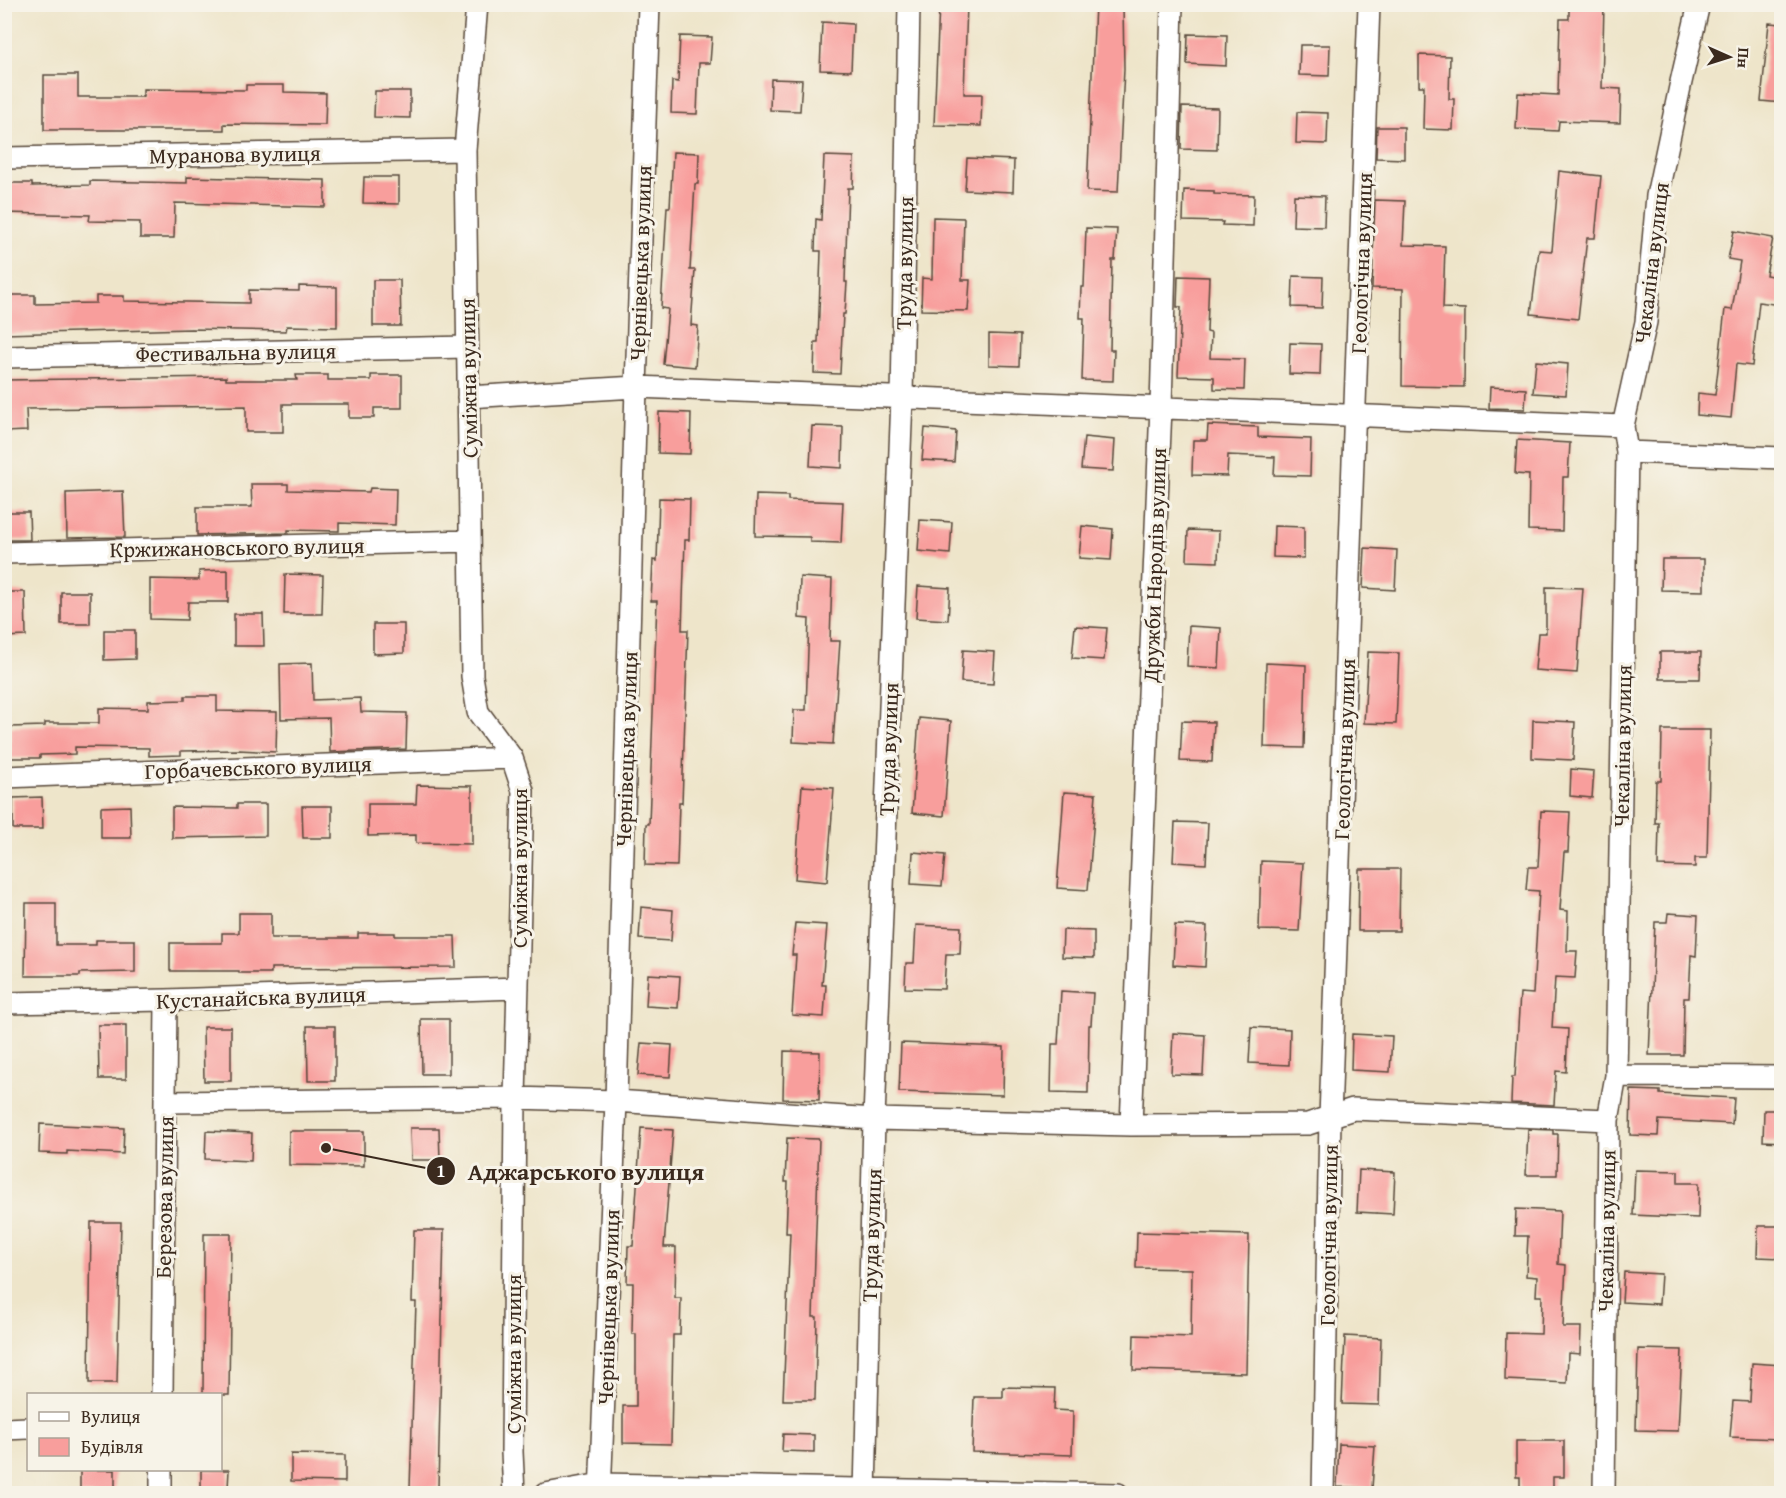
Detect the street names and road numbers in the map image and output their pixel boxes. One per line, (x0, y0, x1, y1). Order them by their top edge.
street label: Муранова вулиця (149, 137, 321, 171)
street label: Чернівецька вулиця (621, 164, 659, 362)
street label: Геологічна вулиця (1342, 172, 1380, 354)
street label: Чекаліна вулиця (1625, 180, 1677, 346)
street label: Труда вулиця (887, 196, 921, 330)
street label: Суміжна вулиця (451, 298, 485, 458)
street label: Фестивальна вулиця (135, 334, 337, 370)
street label: Дружби Народів вулиця (1134, 447, 1174, 684)
street label: Кржижановського вулиця (109, 529, 365, 565)
street label: Чернівецька вулиця (607, 650, 645, 848)
street label: Геологічна вулиця (1325, 658, 1363, 840)
street label: Чекаліна вулиця (1605, 664, 1639, 828)
street label: Труда вулиця (870, 682, 906, 816)
street label: Горбачевського вулиця (144, 747, 372, 787)
street label: Суміжна вулиця (503, 788, 535, 948)
street label: Кустанайська вулиця (156, 977, 366, 1017)
street label: Березова вулиця (147, 1115, 181, 1279)
street label: Геологічна вулиця (1310, 1144, 1346, 1326)
street label: Чекаліна вулиця (1589, 1149, 1623, 1313)
street label: Труда вулиця (853, 1168, 889, 1302)
street label: Чернівецька вулиця (589, 1208, 627, 1406)
street label: Суміжна вулиця (497, 1274, 529, 1434)

